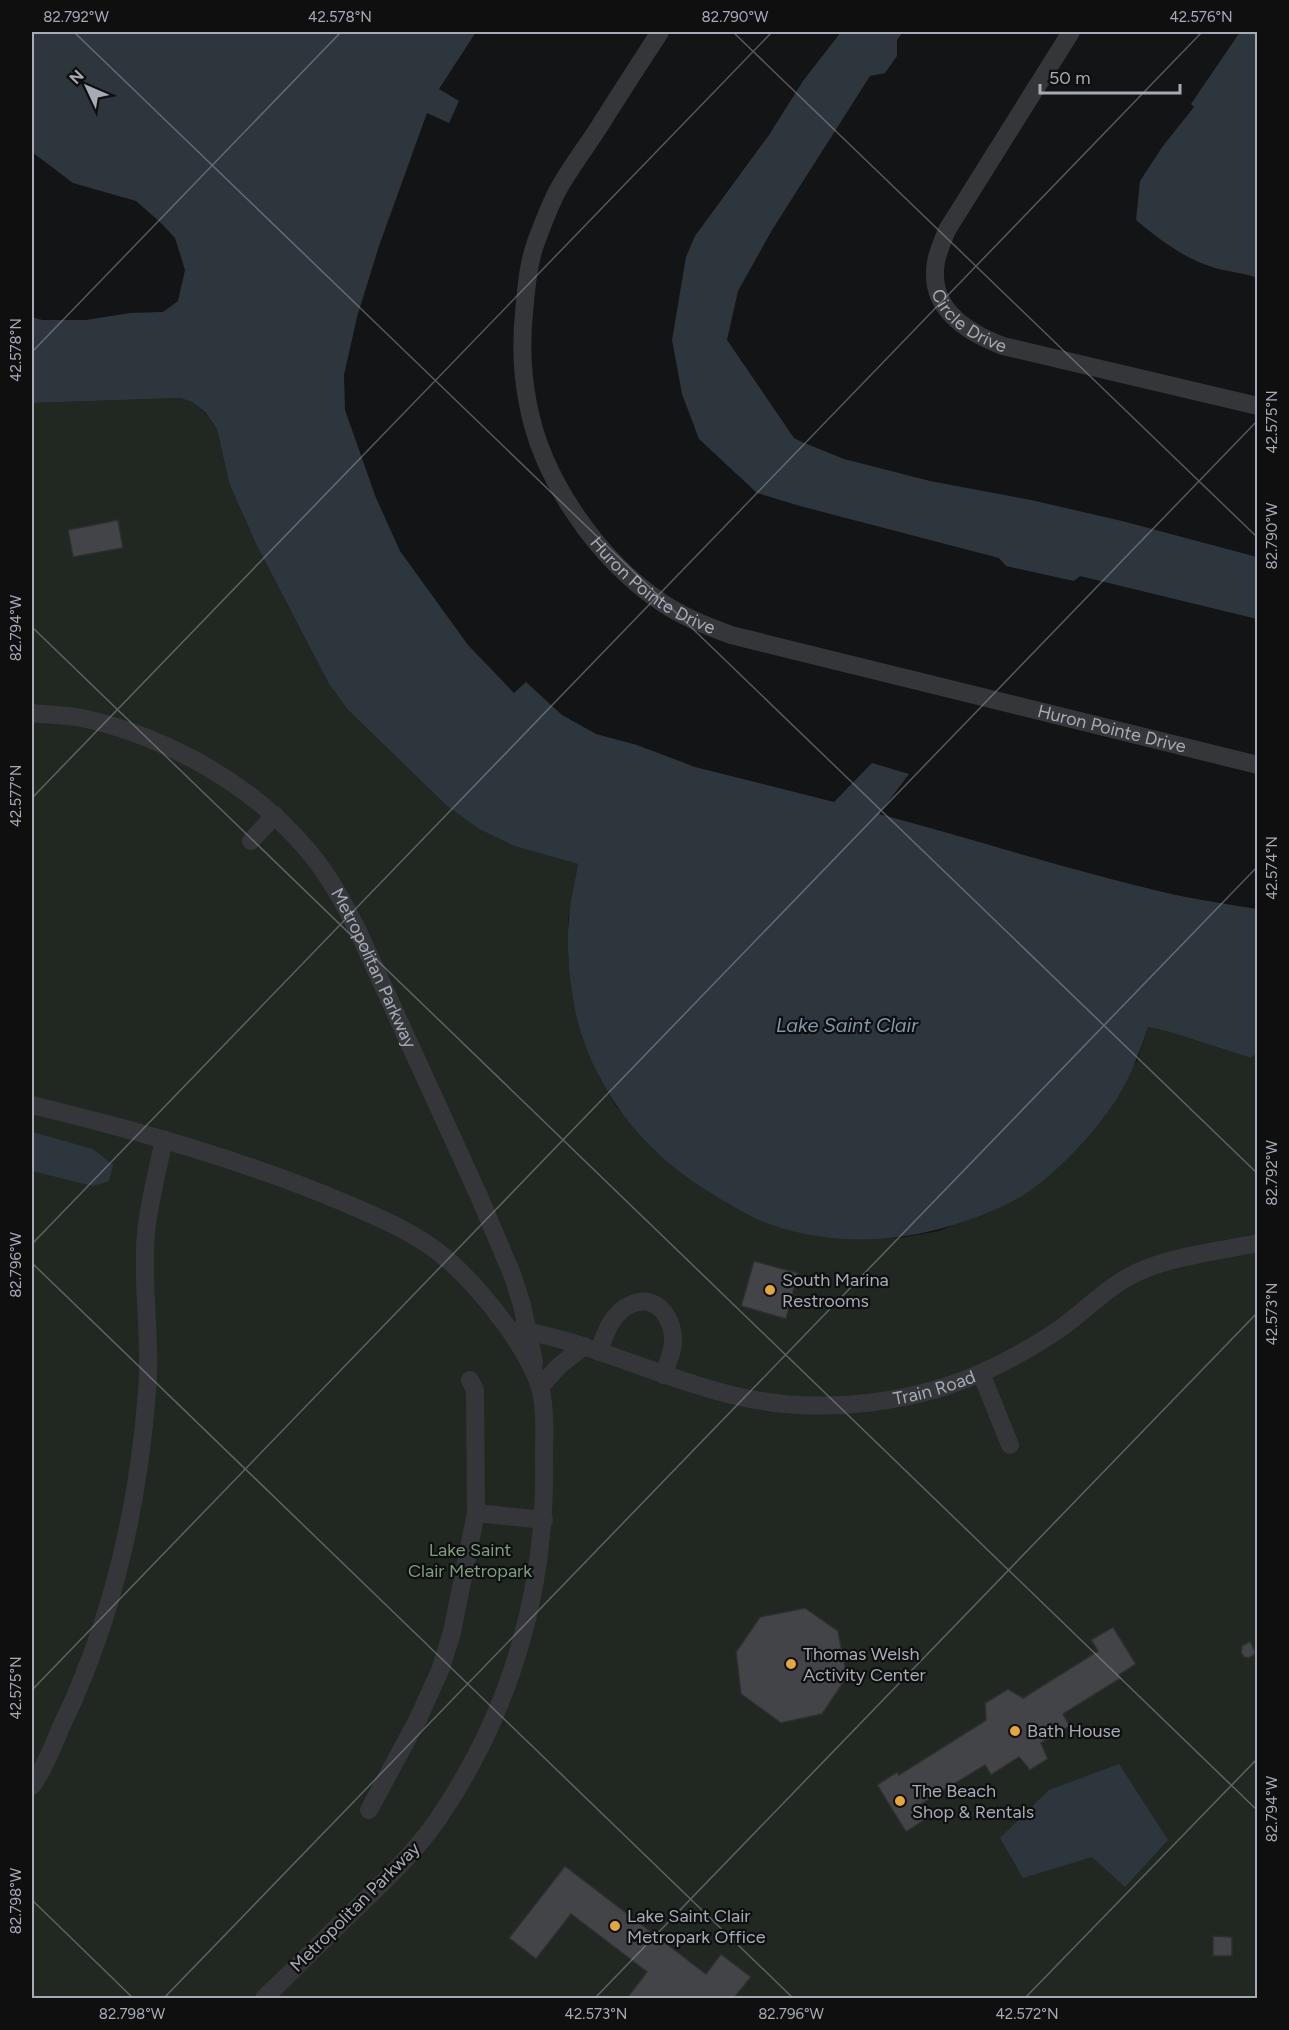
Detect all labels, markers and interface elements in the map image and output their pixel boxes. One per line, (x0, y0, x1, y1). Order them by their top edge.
text: 82.792°W (43, 8, 109, 26)
text: 42.578°N (308, 8, 372, 26)
text: 82.790°W (702, 8, 769, 26)
text: 42.576°N (1169, 8, 1233, 26)
north arrow (57, 57, 117, 117)
scale bar (1040, 57, 1180, 95)
text: N (65, 66, 88, 88)
text: 50 m (1049, 67, 1091, 89)
street label: Circle Drive (927, 286, 1010, 357)
text: 42.578°N (7, 318, 25, 382)
text: 42.575°N (1263, 390, 1281, 454)
text: 82.790°W (1263, 502, 1281, 569)
street label: Huron Pointe Drive (585, 532, 719, 639)
text: 82.794°W (7, 594, 25, 661)
street label: Huron Pointe Drive (1035, 700, 1188, 758)
text: 42.577°N (7, 765, 25, 827)
text: 42.574°N (1263, 836, 1281, 900)
street label: Metropolitan Parkway (326, 884, 421, 1052)
water label: Lake Saint Clair (776, 1013, 919, 1037)
text: 82.792°W (1263, 1140, 1281, 1206)
text: 82.796°W (7, 1232, 25, 1298)
place label: South Marina Restrooms (782, 1269, 889, 1312)
marker: South Marina Restrooms (763, 1283, 777, 1297)
text: 42.573°N (1263, 1283, 1281, 1345)
street label: Train Road (891, 1365, 979, 1410)
park label: Lake Saint Clair Metropark (408, 1539, 532, 1582)
place label: Thomas Welsh Activity Center (803, 1643, 926, 1686)
text: 42.575°N (7, 1656, 25, 1720)
marker: Thomas Welsh Activity Center (784, 1657, 798, 1671)
place label: Bath House (1027, 1720, 1121, 1742)
marker: Bath House (1008, 1724, 1022, 1738)
text: 82.794°W (1263, 1775, 1281, 1842)
place label: The Beach Shop & Rentals (912, 1780, 1034, 1823)
marker: The Beach Shop & Rentals (893, 1794, 907, 1808)
street label: Metropolitan Parkway (285, 1837, 425, 1977)
text: 82.798°W (7, 1867, 25, 1934)
place label: Lake Saint Clair Metropark Office (627, 1905, 766, 1948)
marker: Lake Saint Clair Metropark Office (608, 1919, 622, 1933)
text: 82.798°W (99, 2005, 166, 2023)
text: 42.573°N (565, 2005, 627, 2023)
text: 82.796°W (758, 2005, 824, 2023)
text: 42.572°N (995, 2005, 1059, 2023)

